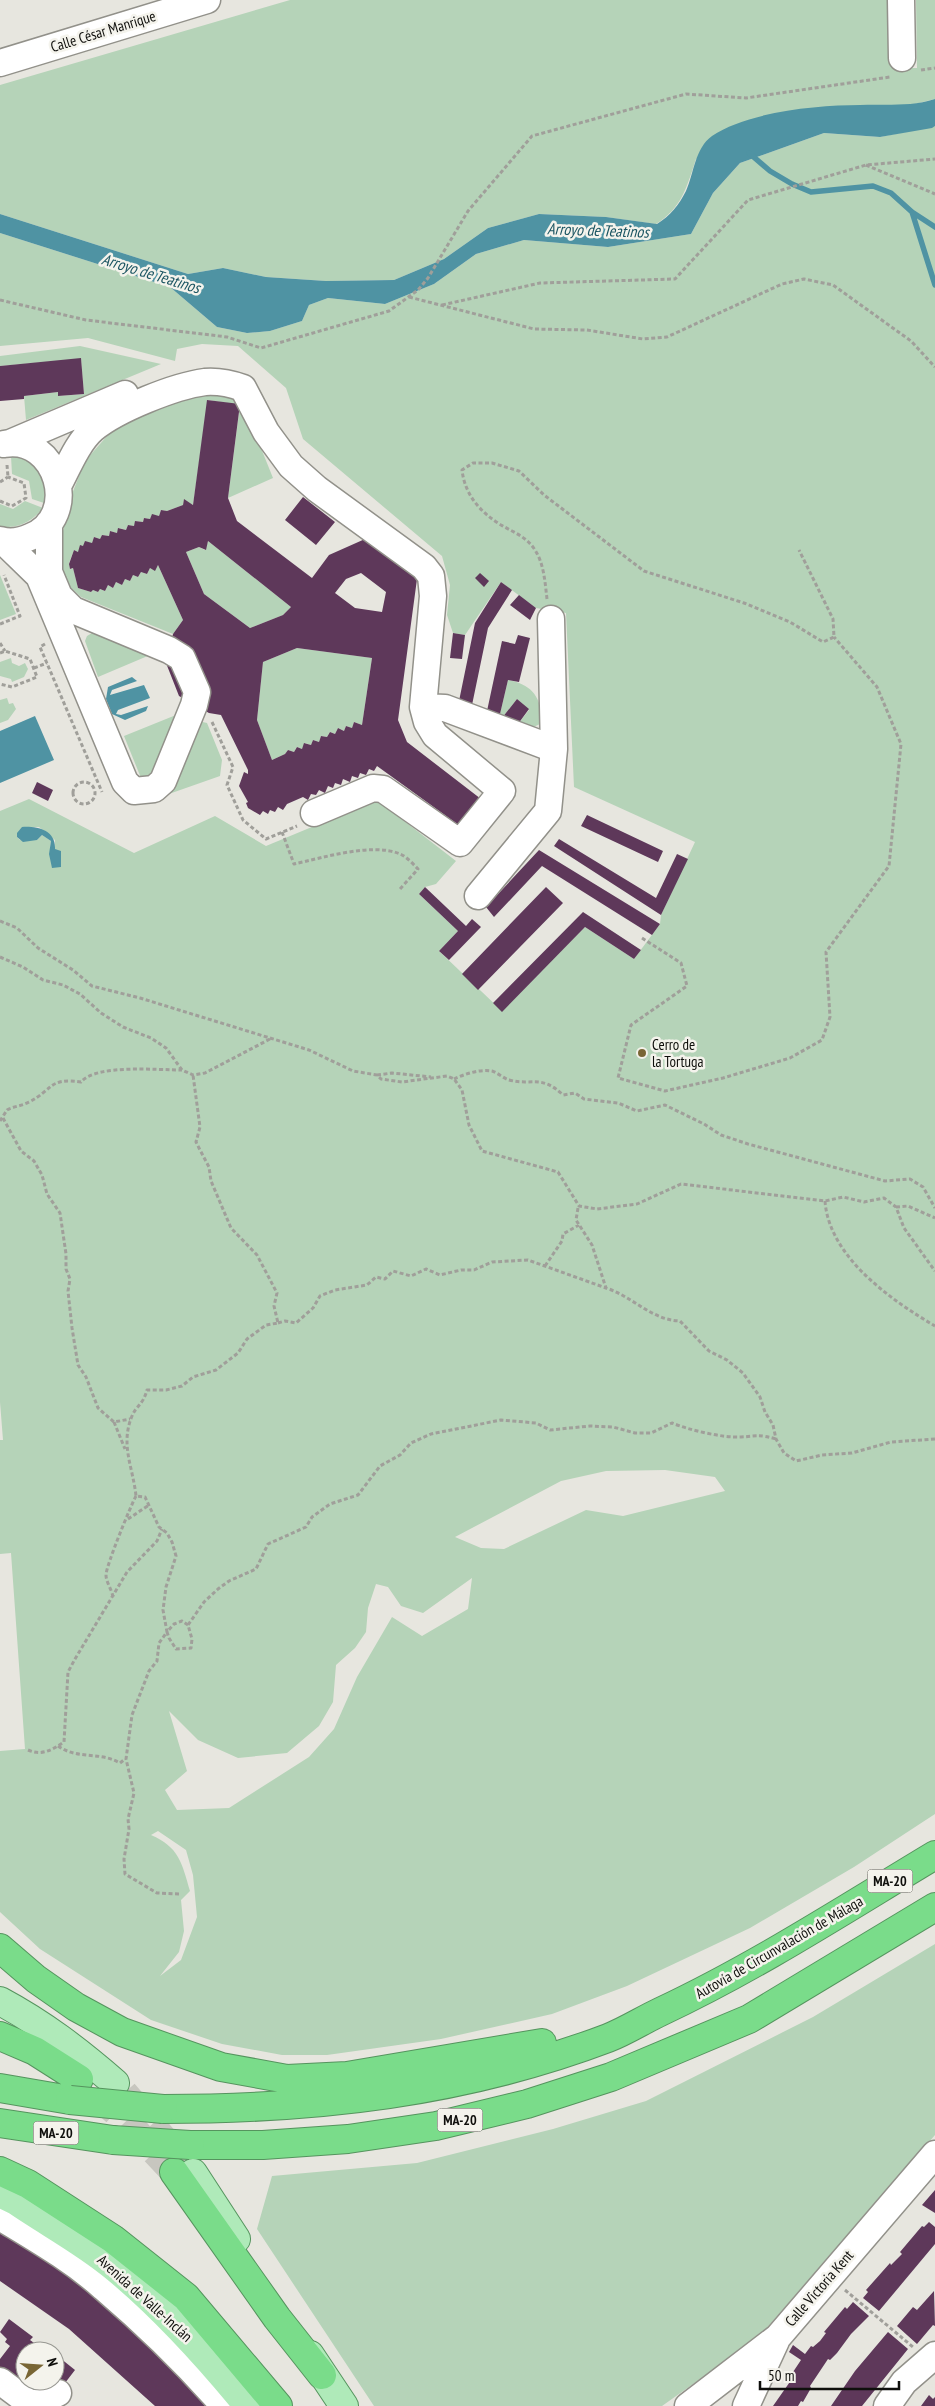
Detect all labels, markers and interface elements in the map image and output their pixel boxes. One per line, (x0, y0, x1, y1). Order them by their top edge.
street label: Calle César Manrique (48, 6, 158, 56)
water label: Arroyo de Teatinos (547, 218, 651, 242)
water label: Arroyo de Teatinos (99, 249, 204, 298)
place label: Cerro de la Tortuga (652, 1035, 704, 1071)
marker: Cerro de la Tortuga (636, 1047, 648, 1059)
road number: MA-20 (868, 1870, 912, 1892)
street label: Autovía de Circunvalación de Málaga (692, 1891, 866, 2003)
road number: MA-20 (438, 2108, 482, 2132)
road number: MA-20 (34, 2122, 78, 2144)
street label: Calle Victoria Kent (781, 2246, 857, 2330)
street label: Avenida de Valle-Inclán (94, 2250, 196, 2346)
north arrow (15, 2341, 65, 2391)
text: N (43, 2356, 62, 2368)
scale bar (760, 2358, 899, 2390)
text: 50 m (768, 2366, 794, 2385)

